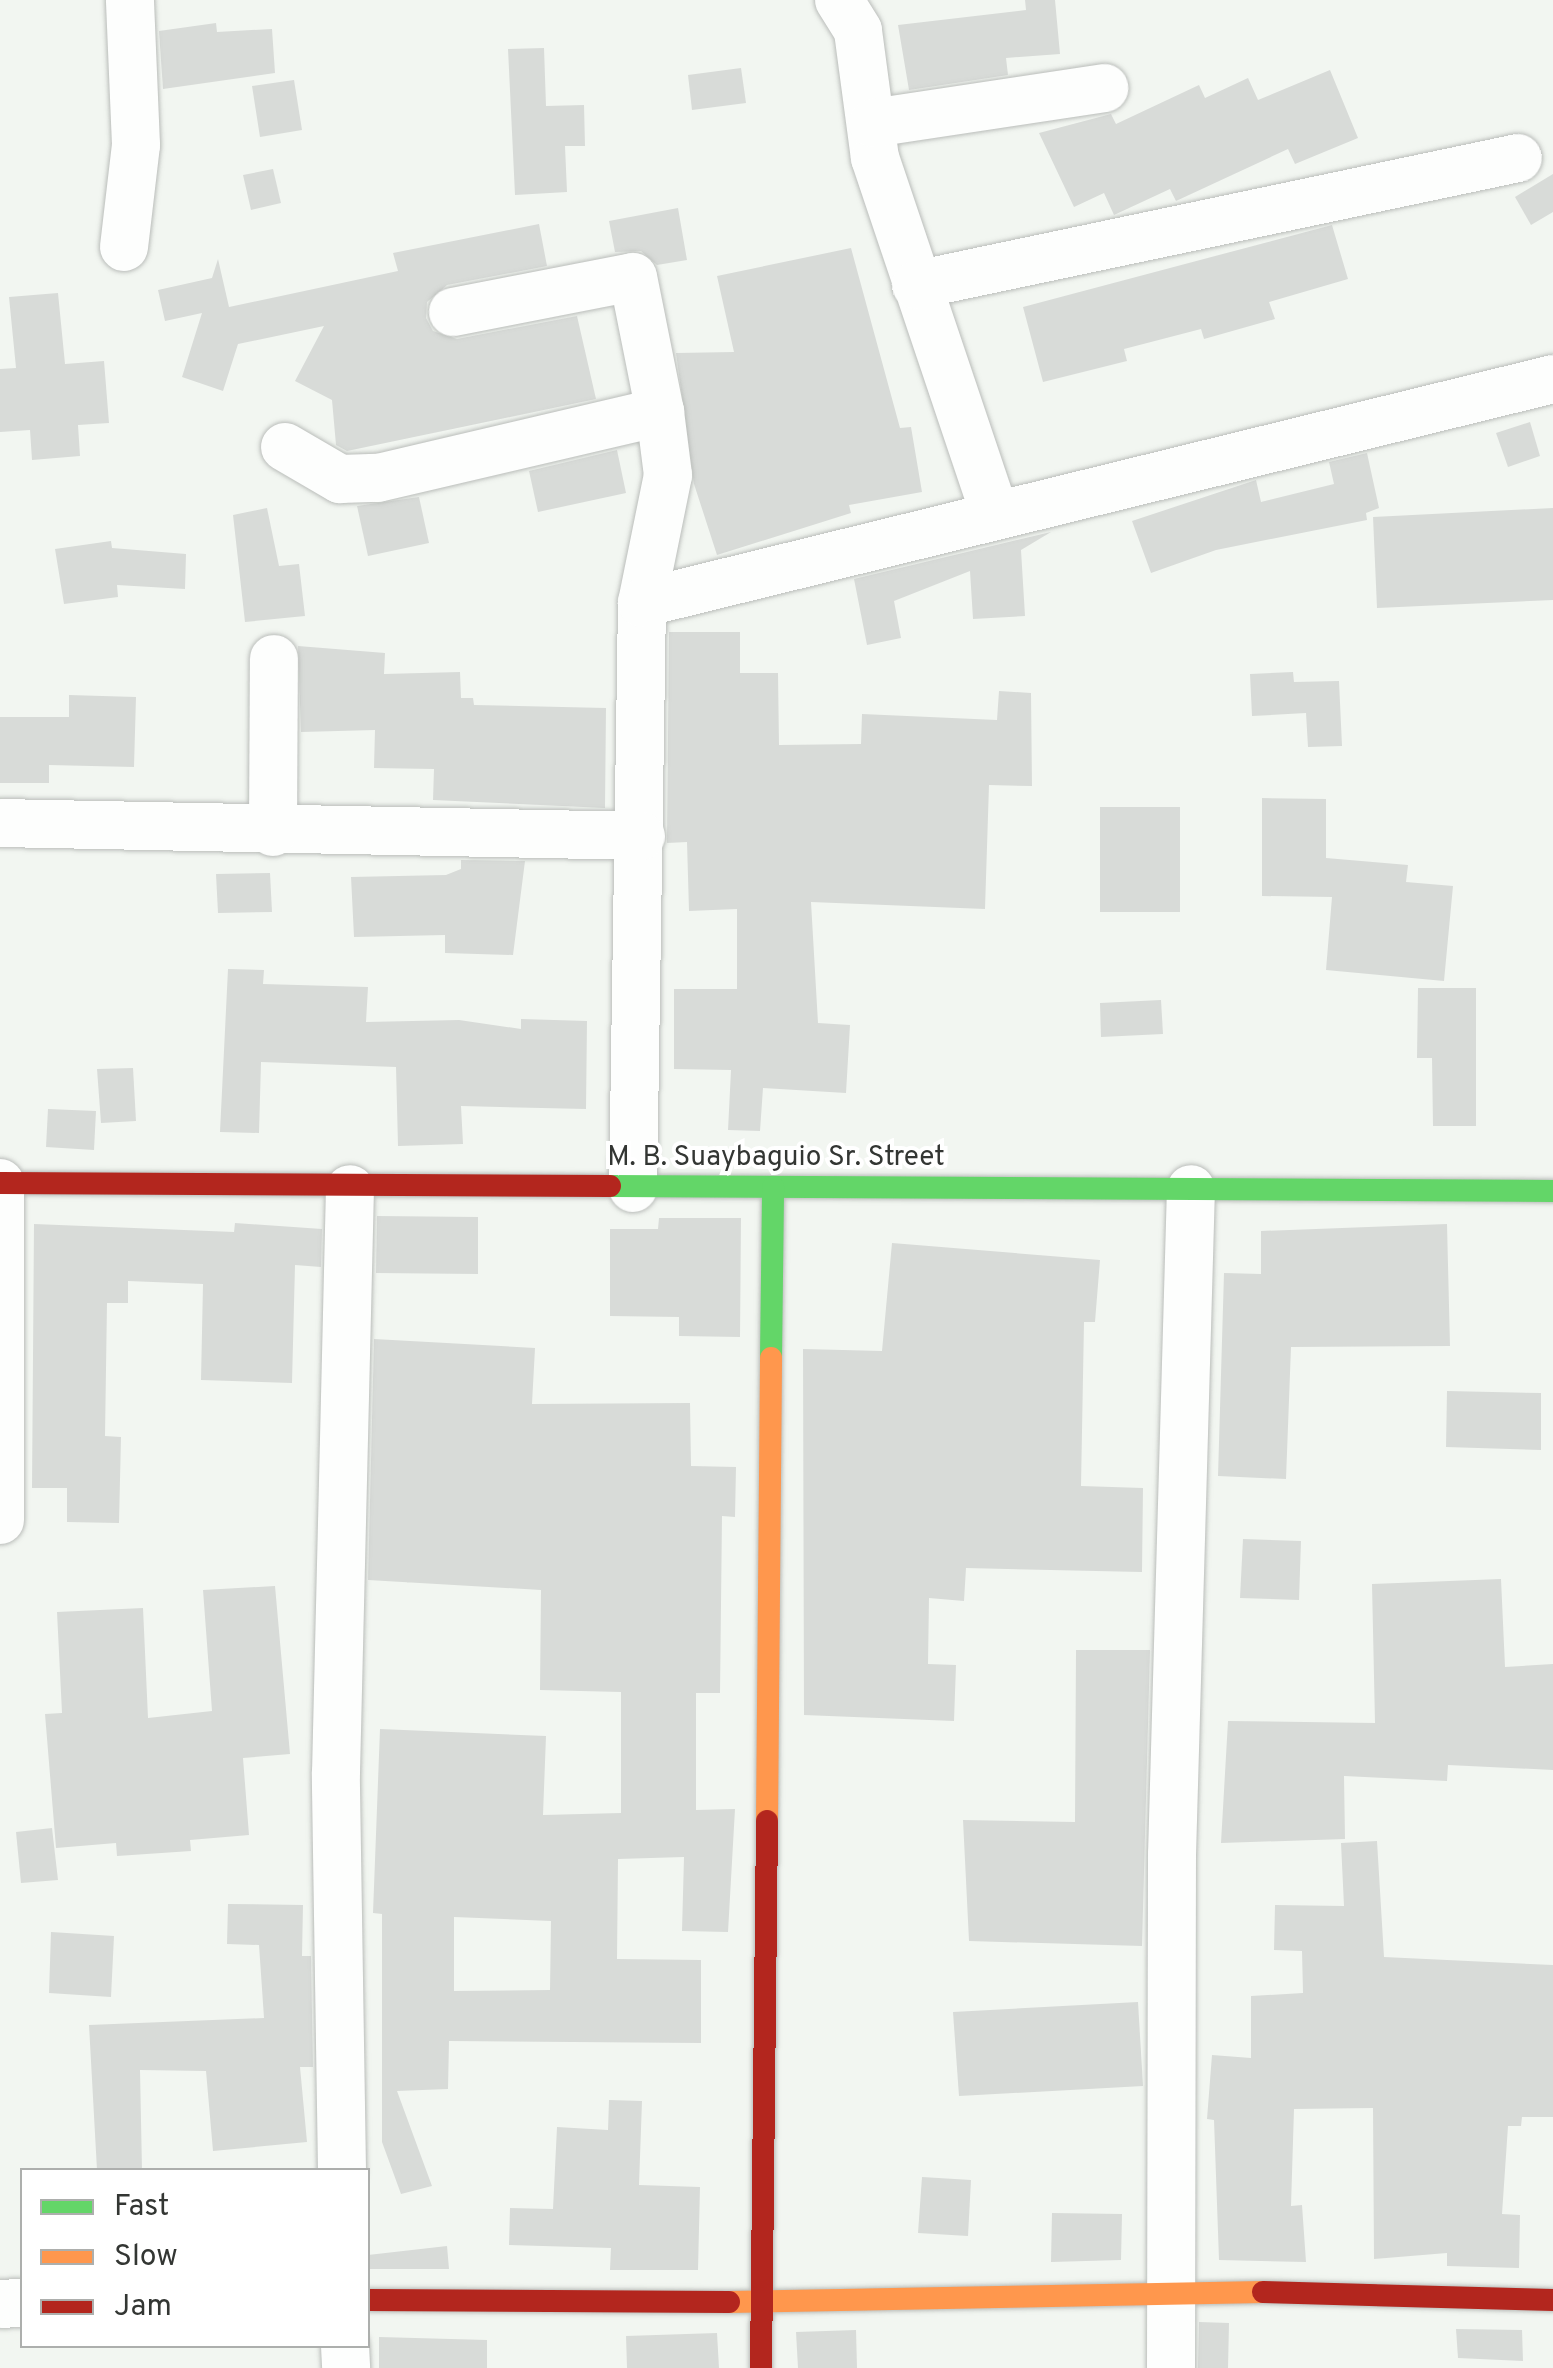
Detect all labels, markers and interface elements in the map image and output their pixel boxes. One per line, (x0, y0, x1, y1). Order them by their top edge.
street label: M. B. Suaybaguio Sr. Street (607, 1141, 945, 1175)
legend (20, 2168, 370, 2348)
text: Fast (114, 2189, 169, 2226)
text: Slow (114, 2239, 178, 2276)
text: Jam (114, 2289, 172, 2326)

